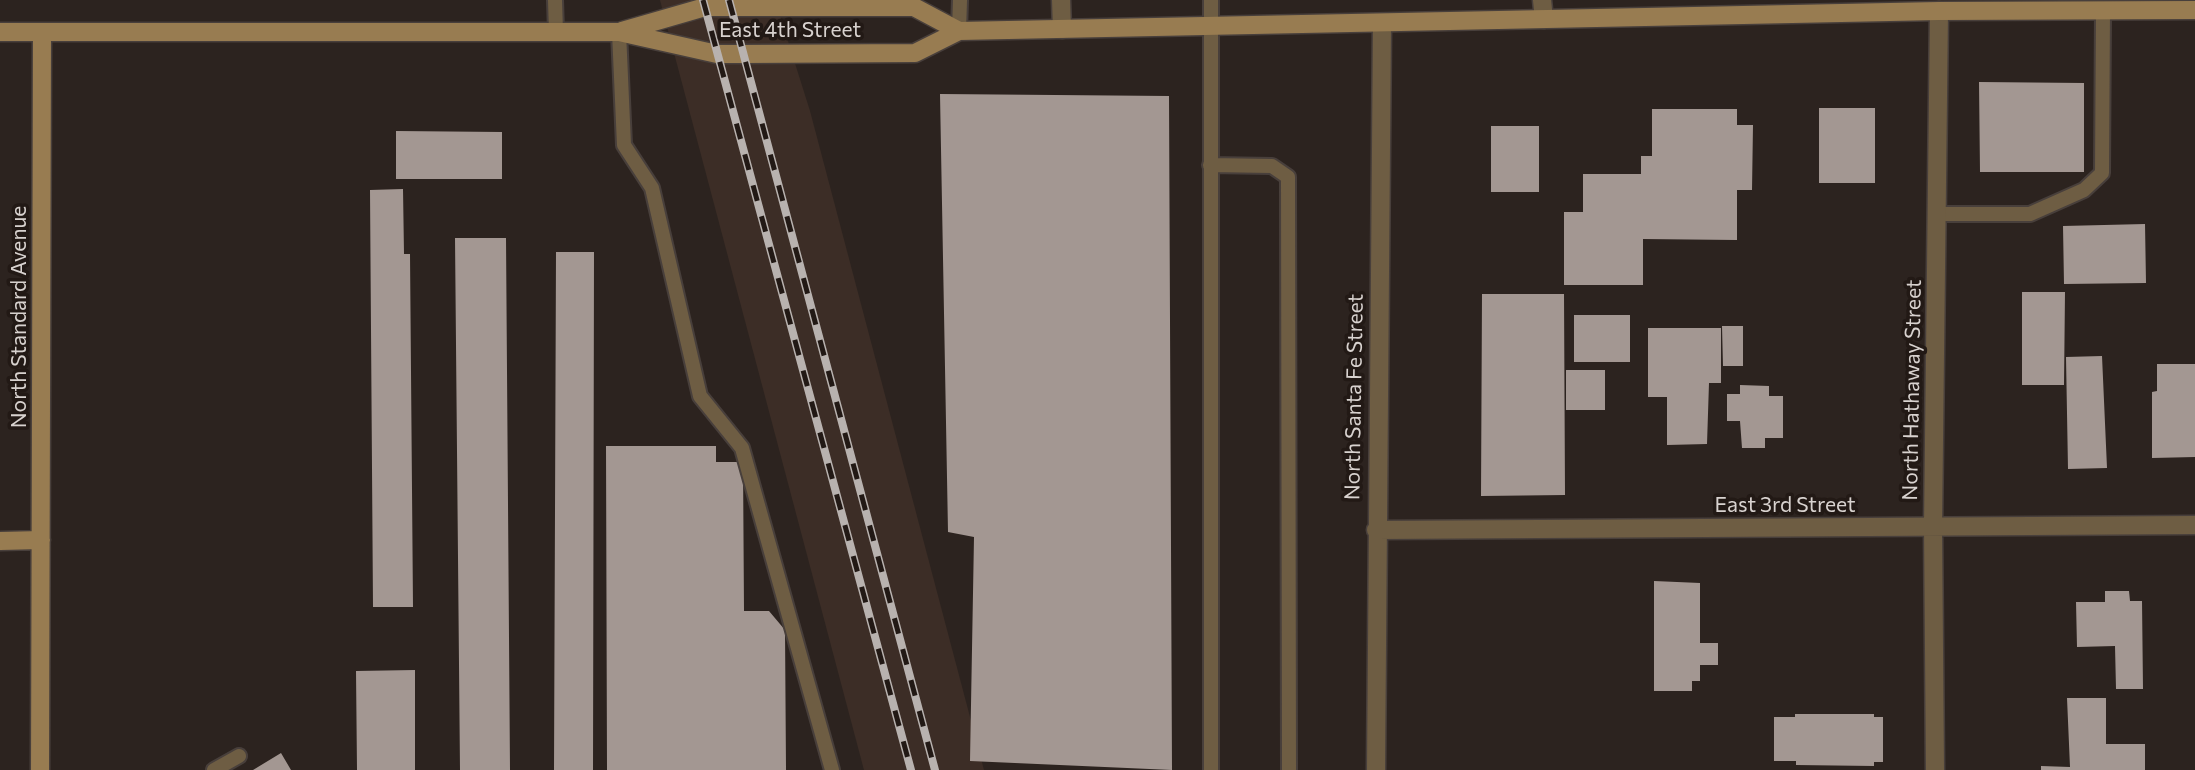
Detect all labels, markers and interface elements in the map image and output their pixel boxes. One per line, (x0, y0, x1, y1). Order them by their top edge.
street label: East 4th Street (719, 17, 861, 43)
street label: North Standard Avenue (6, 206, 32, 428)
street label: North Hathaway Street (1897, 279, 1927, 501)
street label: North Santa Fe Street (1340, 294, 1368, 500)
street label: East 3rd Street (1714, 492, 1856, 518)

